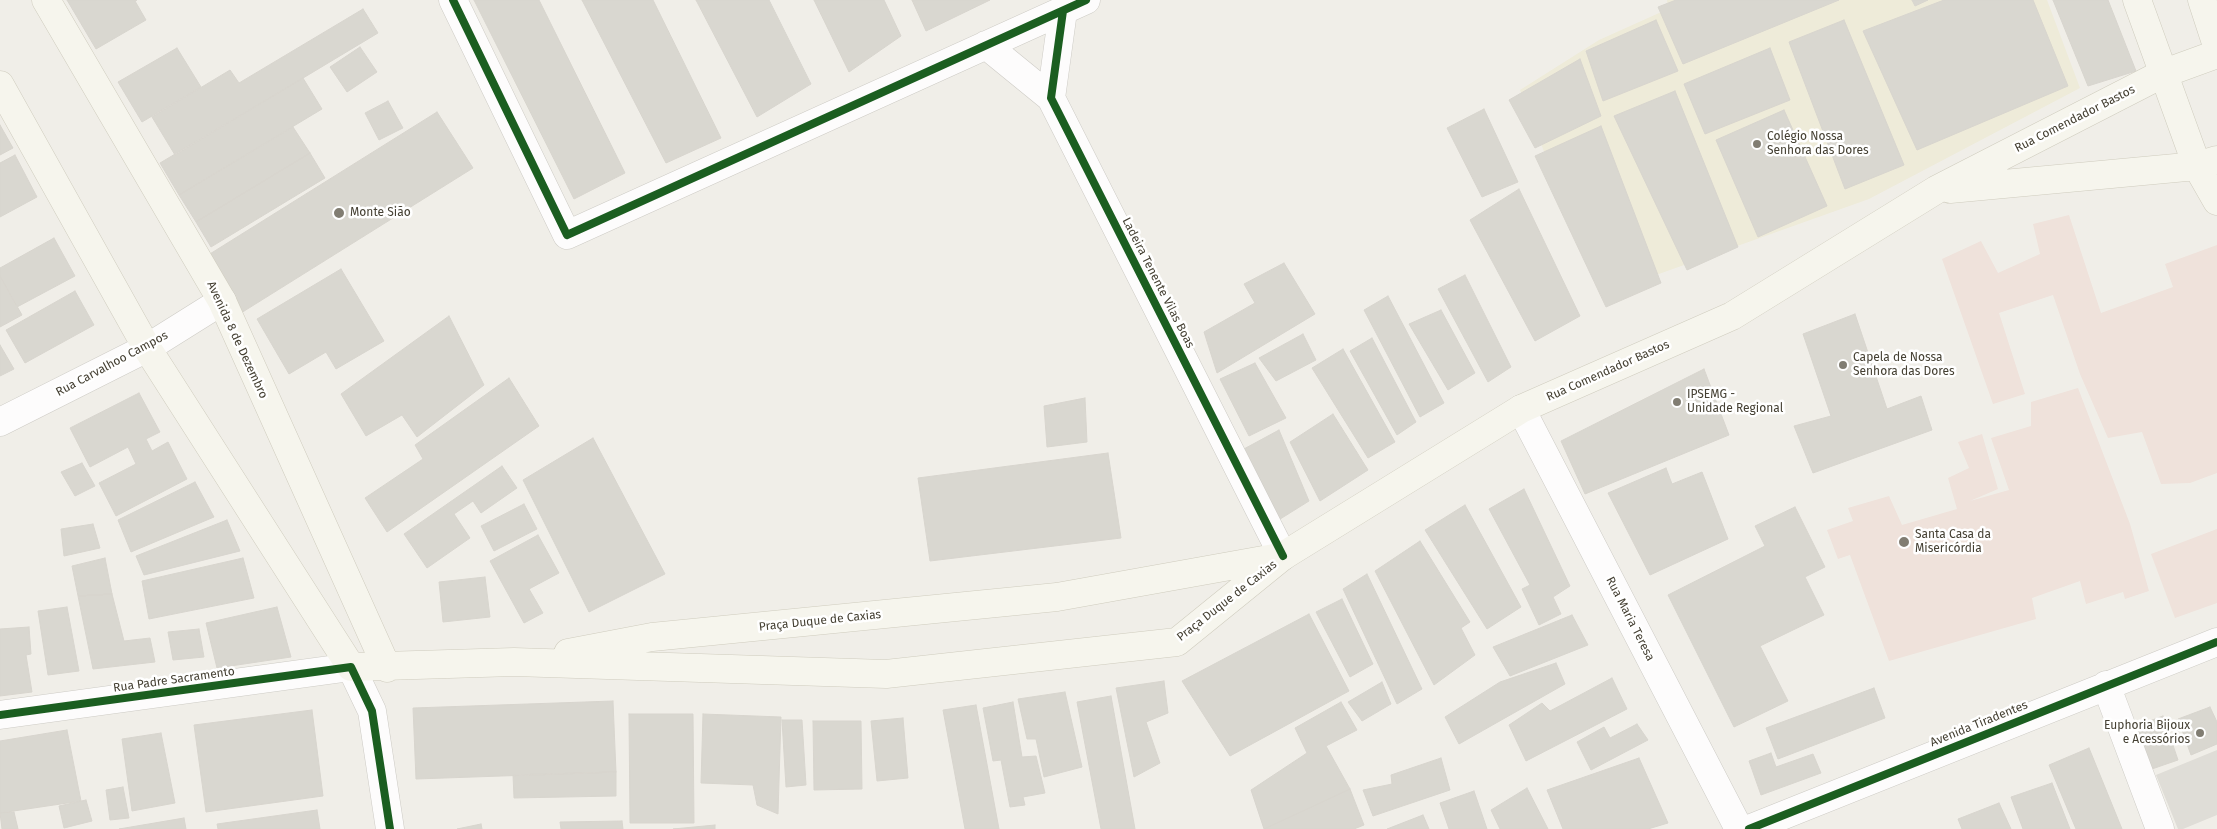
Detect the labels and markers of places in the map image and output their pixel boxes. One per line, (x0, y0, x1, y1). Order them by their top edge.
place label: Colégio Nossa Senhora das Dores (1767, 130, 1869, 158)
marker: Colégio Nossa Senhora das Dores (1751, 138, 1763, 150)
marker: Monte Sião (332, 206, 346, 220)
place label: Monte Sião (350, 206, 411, 220)
place label: Capela de Nossa Senhora das Dores (1853, 351, 1955, 379)
marker: Capela de Nossa Senhora das Dores (1837, 359, 1849, 371)
place label: IPSEMG - Unidade Regional (1687, 388, 1783, 416)
marker: IPSEMG - Unidade Regional (1671, 396, 1683, 408)
place label: Santa Casa da Misericórdia (1915, 528, 1991, 556)
marker: Santa Casa da Misericórdia (1897, 535, 1911, 549)
place label: Euphoria Bijoux e Acessórios (2104, 719, 2190, 747)
marker: Euphoria Bijoux e Acessórios (2194, 727, 2206, 739)

